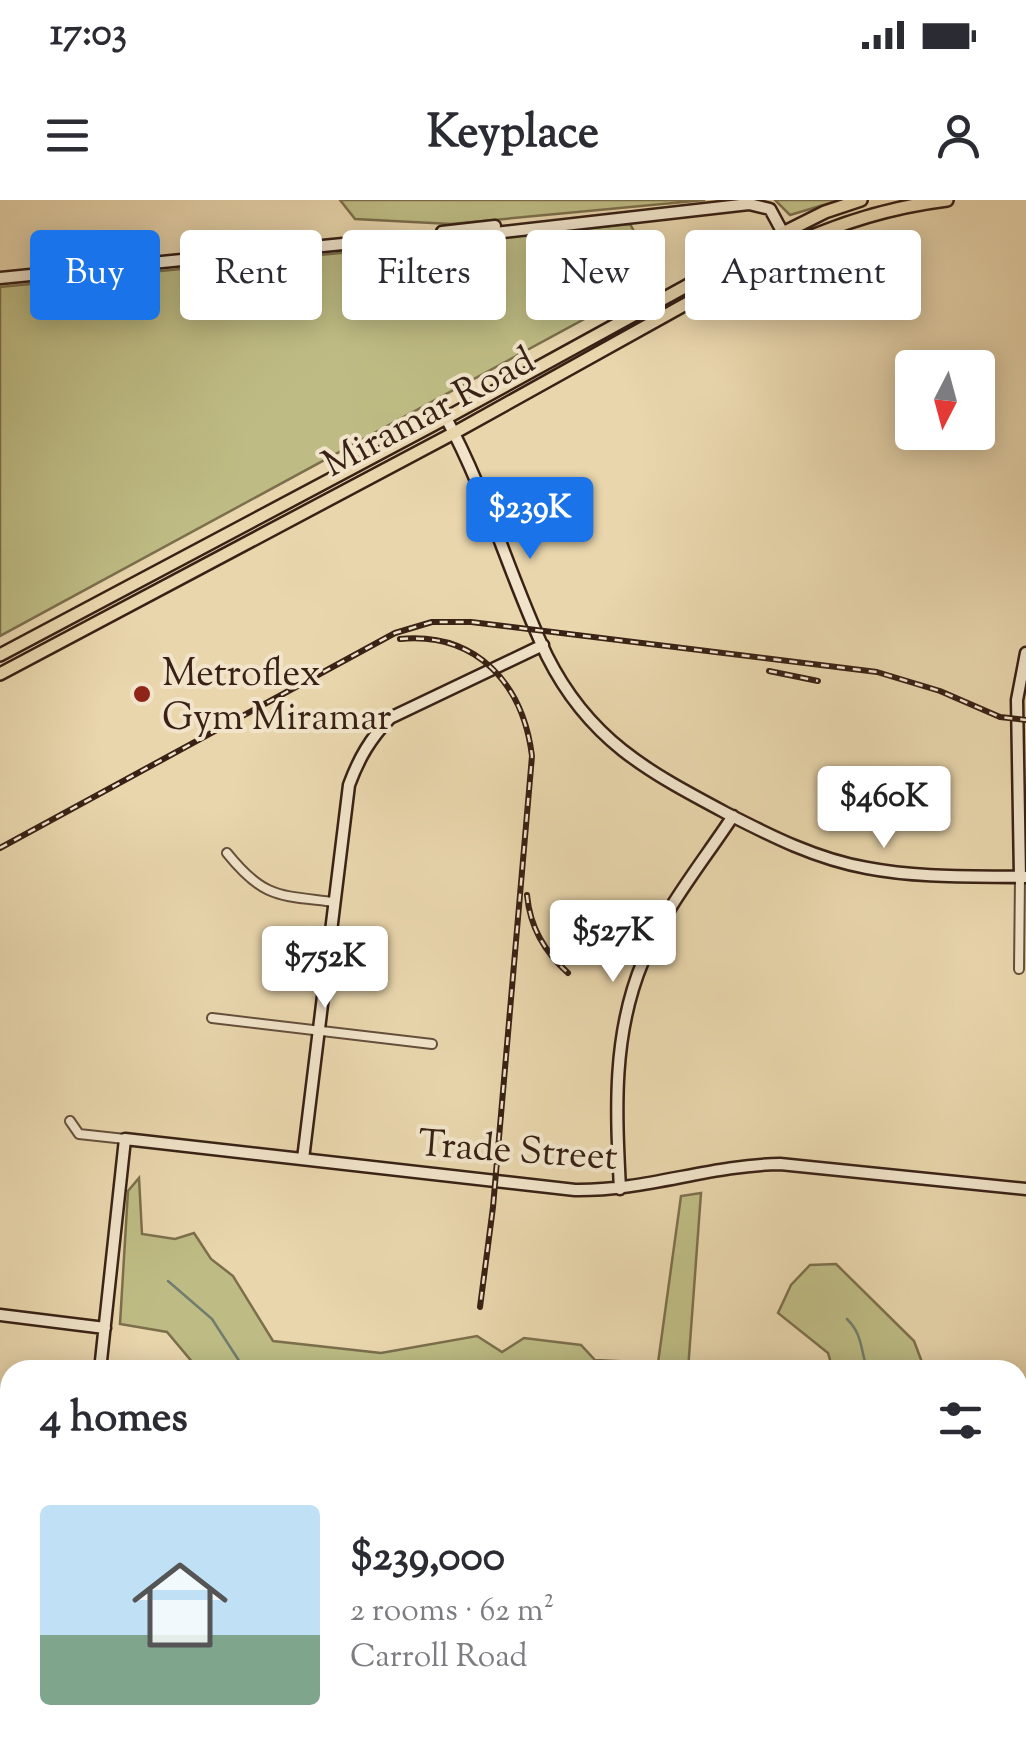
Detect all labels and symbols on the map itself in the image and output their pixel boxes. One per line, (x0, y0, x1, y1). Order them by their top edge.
street label: Miramar Road (314, 336, 546, 493)
north arrow (895, 350, 995, 450)
pin: $239K (460, 477, 600, 562)
place label: Metroflex Gym Miramar (162, 649, 391, 747)
marker: Metroflex Gym Miramar (131, 683, 153, 705)
pin: $460K (814, 766, 954, 851)
pin: $527K (543, 900, 683, 985)
pin: $752K (255, 926, 395, 1011)
street label: Trade Street (416, 1119, 619, 1187)

